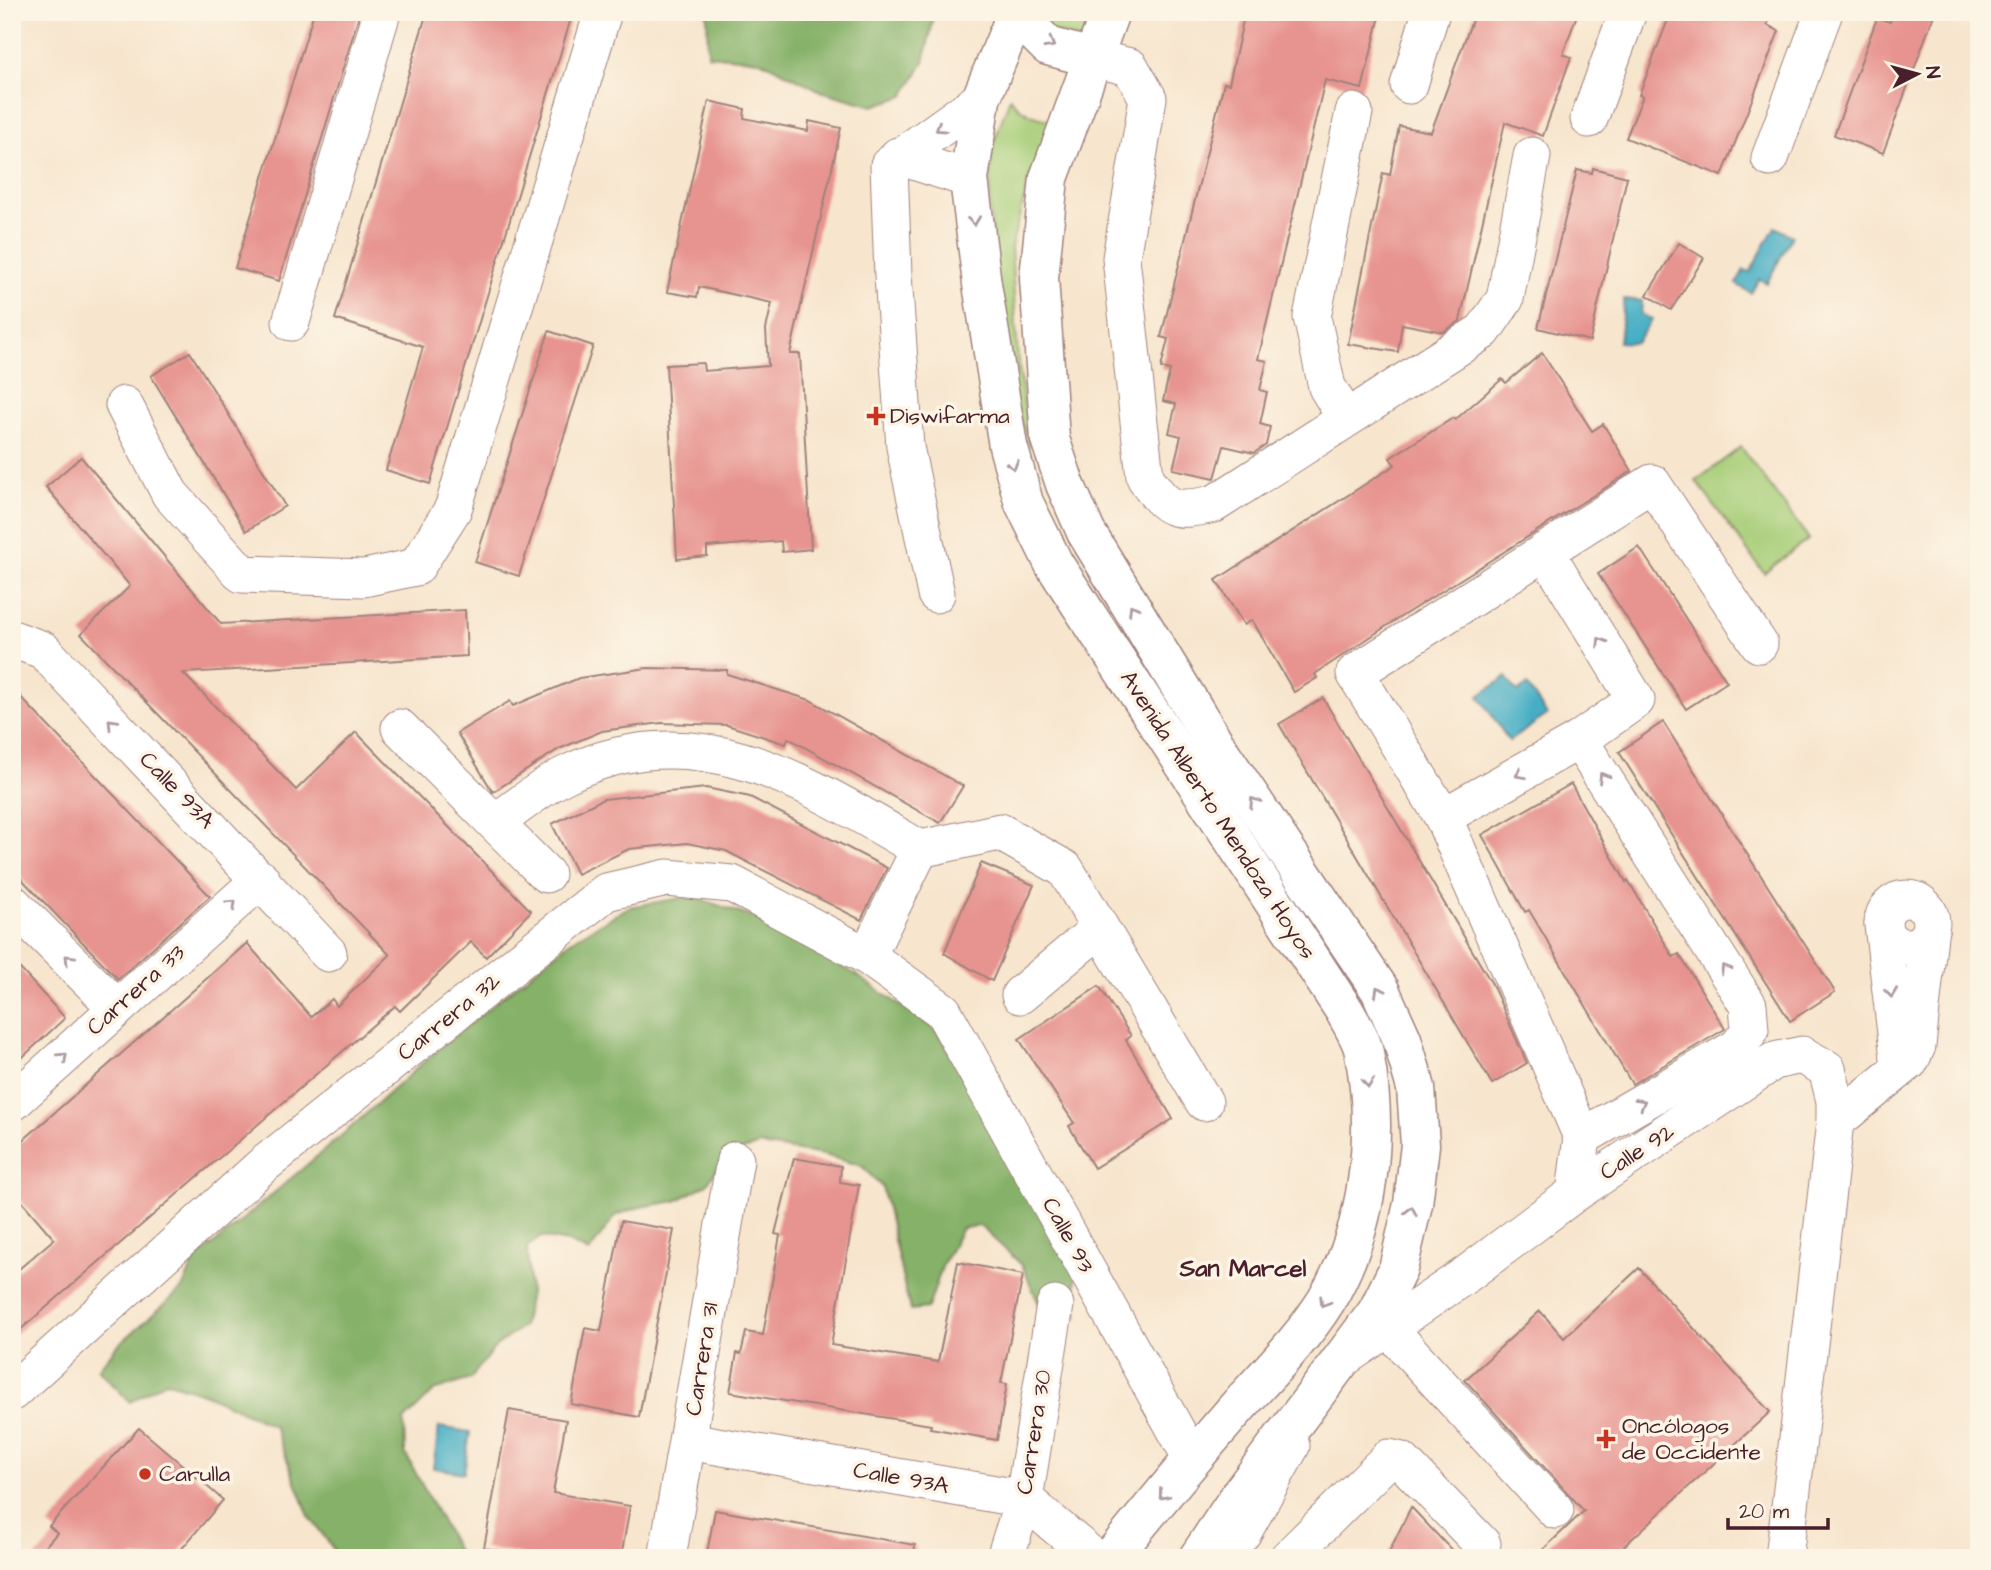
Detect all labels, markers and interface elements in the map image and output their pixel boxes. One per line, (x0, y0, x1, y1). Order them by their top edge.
one-way arrow (1043, 35, 1055, 49)
north arrow (1882, 38, 1952, 108)
text: N (1918, 65, 1946, 80)
one-way arrow (935, 120, 948, 132)
one-way arrow (967, 216, 982, 227)
place label: Diswifarma (890, 400, 1010, 432)
marker: Diswifarma (868, 408, 884, 424)
one-way arrow (1005, 459, 1020, 471)
one-way arrow (1128, 604, 1141, 617)
one-way arrow (1596, 637, 1609, 650)
street label: Avenida Alberto Mendoza Hoyos (1112, 664, 1324, 966)
one-way arrow (108, 718, 121, 731)
street label: Calle 93A (132, 744, 222, 836)
one-way arrow (1515, 766, 1527, 779)
one-way arrow (1598, 771, 1611, 784)
one-way arrow (1249, 797, 1262, 810)
one-way arrow (224, 900, 237, 913)
street label: Carrera 33 (80, 937, 193, 1043)
one-way arrow (64, 955, 77, 968)
one-way arrow (1720, 963, 1733, 976)
street label: Carrera 32 (391, 965, 507, 1069)
one-way arrow (1374, 986, 1388, 999)
one-way arrow (1884, 987, 1899, 999)
one-way arrow (55, 1052, 68, 1065)
one-way arrow (1360, 1077, 1375, 1089)
one-way arrow (1634, 1098, 1647, 1111)
street label: Calle 92 (1593, 1116, 1681, 1188)
street label: Calle 93 (1034, 1192, 1102, 1279)
one-way arrow (1403, 1205, 1418, 1217)
district label: San Marcel (1179, 1252, 1306, 1286)
one-way arrow (1319, 1294, 1332, 1307)
street label: Carrera 31 (677, 1300, 727, 1418)
street label: Carrera 30 (1008, 1367, 1060, 1497)
place label: Oncólogos de Occidente (1622, 1410, 1761, 1468)
marker: Oncólogos de Occidente (1596, 1429, 1616, 1449)
street label: Calle 93A (851, 1454, 952, 1502)
place label: Carulla (159, 1458, 231, 1490)
marker: Carulla (137, 1466, 153, 1482)
scale bar (1728, 1486, 1828, 1530)
one-way arrow (1158, 1487, 1171, 1500)
text: 20 m (1739, 1497, 1790, 1526)

